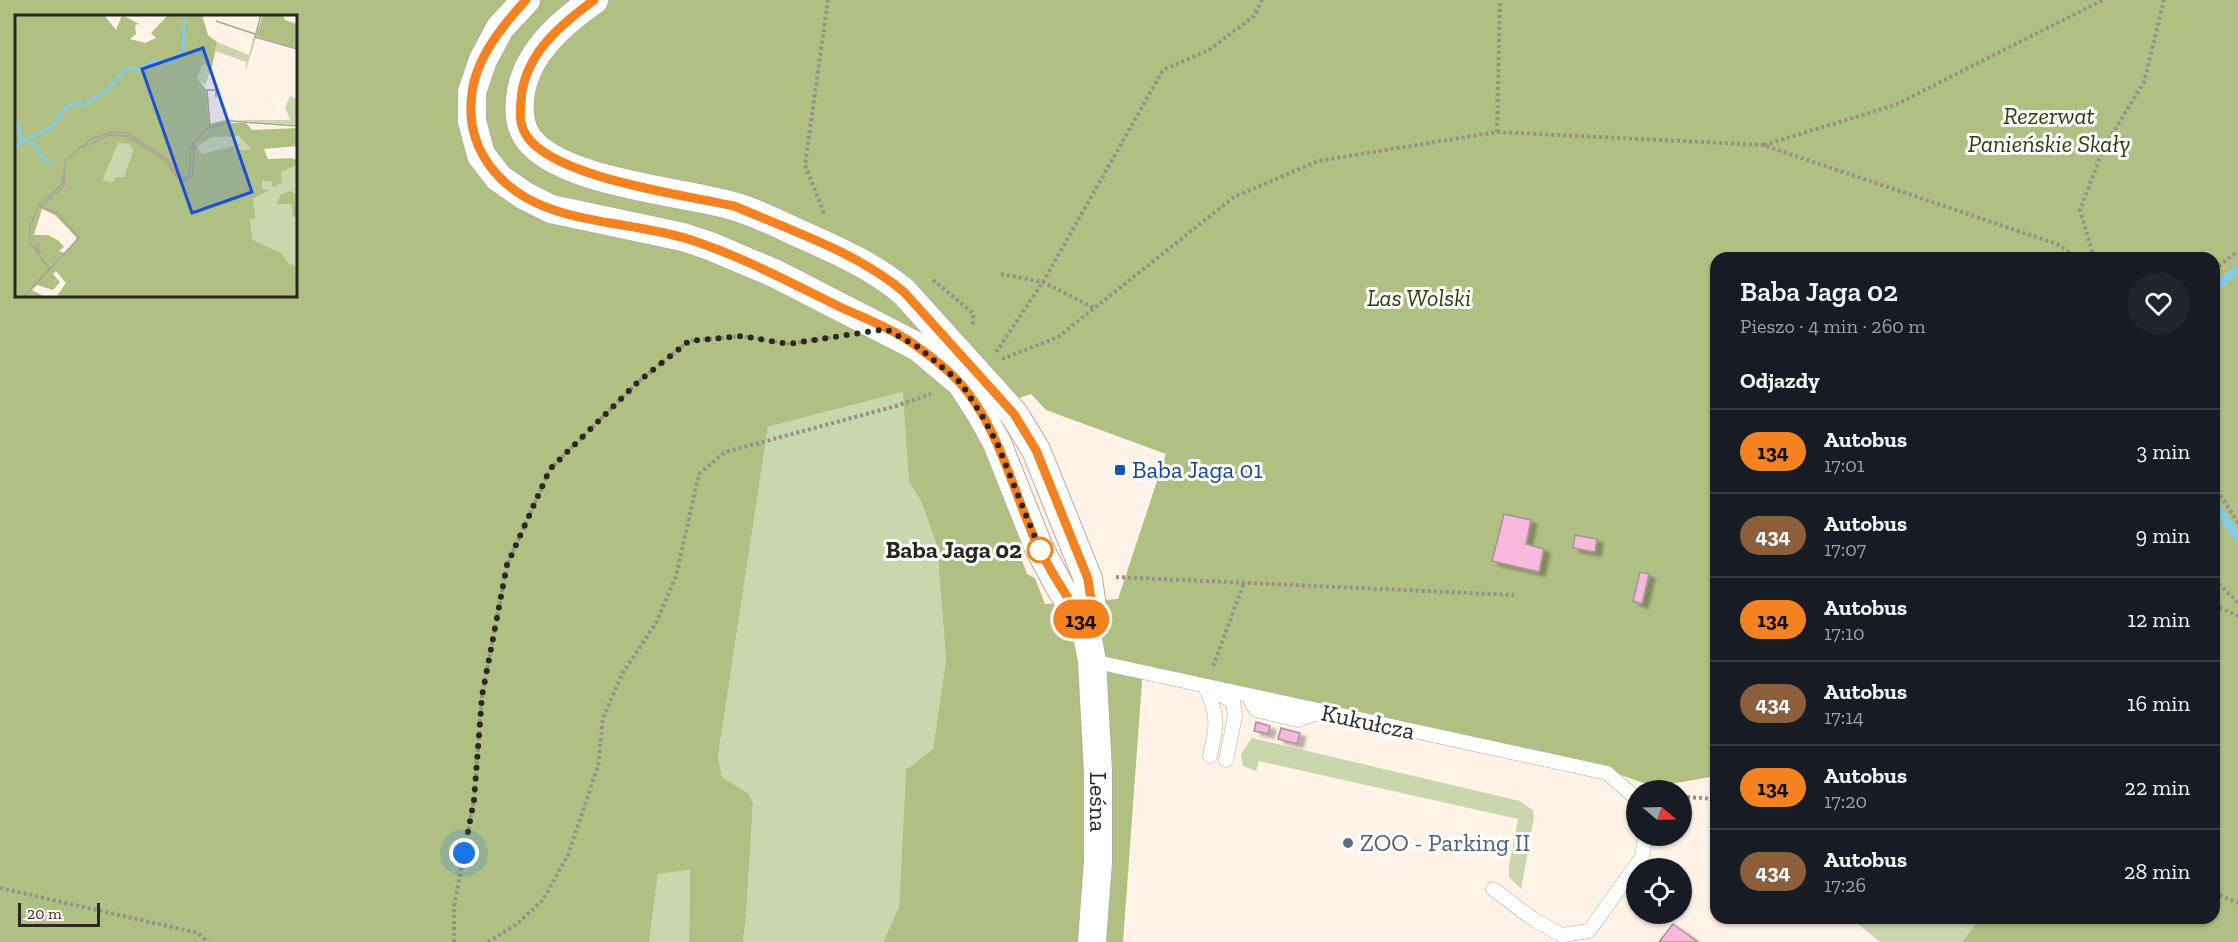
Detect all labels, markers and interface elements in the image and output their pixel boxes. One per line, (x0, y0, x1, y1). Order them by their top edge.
inset map (15, 15, 297, 297)
park label: Rezerwat Panieńskie Skały (1968, 101, 2130, 158)
button: heart (2127, 272, 2190, 335)
text: Baba Jaga 02 (1740, 275, 1898, 308)
park label: Las Wolski (1367, 283, 1471, 312)
text: Pieszo · 4 min · 260 m (1740, 314, 1926, 338)
text: Odjazdy (1740, 367, 1820, 394)
text: Autobus (1824, 426, 1907, 453)
text: 3 min (2136, 438, 2190, 465)
text: 134 (1757, 439, 1789, 464)
text: 17:01 (1824, 453, 1864, 477)
place label: Baba Jaga 01 (1132, 455, 1263, 484)
marker: Baba Jaga 01 (1113, 463, 1127, 477)
text: Autobus (1824, 510, 1907, 537)
text: 9 min (2136, 522, 2190, 549)
text: 434 (1755, 523, 1791, 548)
place label: Baba Jaga 02 (885, 535, 1022, 564)
marker: Baba Jaga 02 (1027, 537, 1053, 563)
text: 17:07 (1824, 537, 1866, 561)
text: Autobus (1824, 594, 1907, 621)
line badge: 134 (1046, 600, 1116, 638)
text: 12 min (2127, 606, 2190, 633)
text: 134 (1065, 607, 1097, 632)
text: 134 (1757, 607, 1789, 632)
text: 17:10 (1824, 621, 1864, 645)
text: Autobus (1824, 678, 1907, 705)
text: 16 min (2127, 690, 2190, 717)
text: 434 (1755, 691, 1791, 716)
street label: Kukułcza (1319, 697, 1418, 746)
text: 17:14 (1824, 705, 1864, 729)
text: Autobus (1824, 762, 1907, 789)
street label: Leśna (1084, 772, 1113, 832)
text: 22 min (2125, 774, 2190, 801)
text: 134 (1757, 775, 1789, 800)
north arrow (1626, 780, 1692, 846)
map controls (1626, 780, 1692, 924)
text: 17:20 (1824, 789, 1867, 813)
place label: ZOO - Parking II (1360, 828, 1530, 857)
marker: ZOO - Parking II (1341, 836, 1355, 850)
your location (449, 838, 479, 868)
text: Autobus (1824, 846, 1907, 873)
button: locate (1626, 858, 1692, 924)
text: 28 min (2124, 858, 2190, 885)
text: 434 (1755, 859, 1791, 884)
text: 17:26 (1824, 873, 1866, 897)
scale bar (18, 900, 100, 928)
text: 20 m (27, 904, 62, 923)

